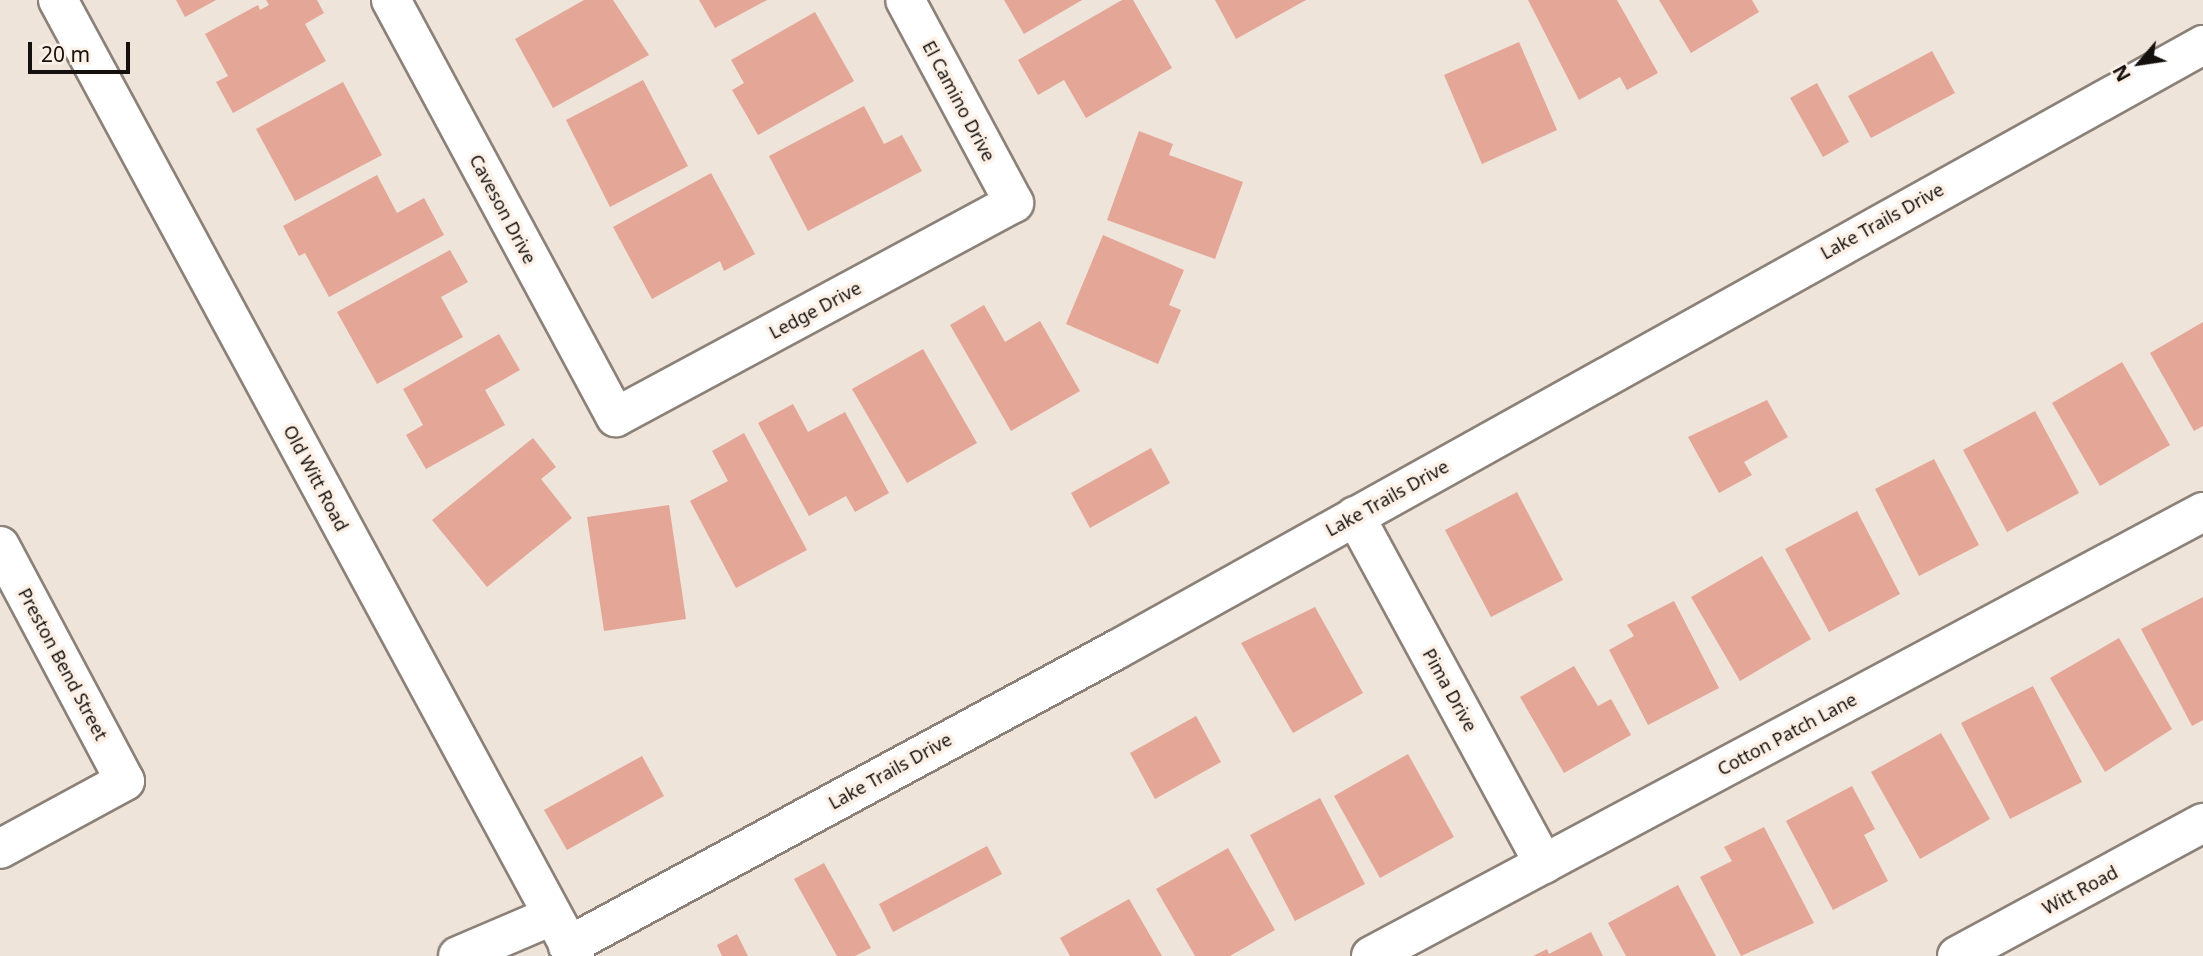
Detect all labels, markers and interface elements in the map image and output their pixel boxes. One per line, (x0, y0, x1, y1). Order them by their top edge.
scale bar (32, 28, 133, 72)
north arrow (2105, 28, 2175, 98)
street label: El Camino Drive (918, 37, 1000, 165)
text: 20 m (41, 40, 90, 68)
text: N (2107, 60, 2137, 86)
street label: Caveson Drive (465, 151, 541, 267)
street label: Lake Trails Drive (1817, 178, 1947, 264)
street label: Ledge Drive (765, 277, 865, 343)
street label: Old Witt Road (279, 421, 353, 535)
street label: Lake Trails Drive (1322, 455, 1452, 541)
street label: Preston Bend Street (14, 584, 112, 744)
street label: Pima Drive (1418, 645, 1482, 735)
street label: Cotton Patch Lane (1714, 688, 1860, 780)
street label: Lake Trails Drive (825, 728, 955, 814)
street label: Witt Road (2039, 861, 2121, 919)

